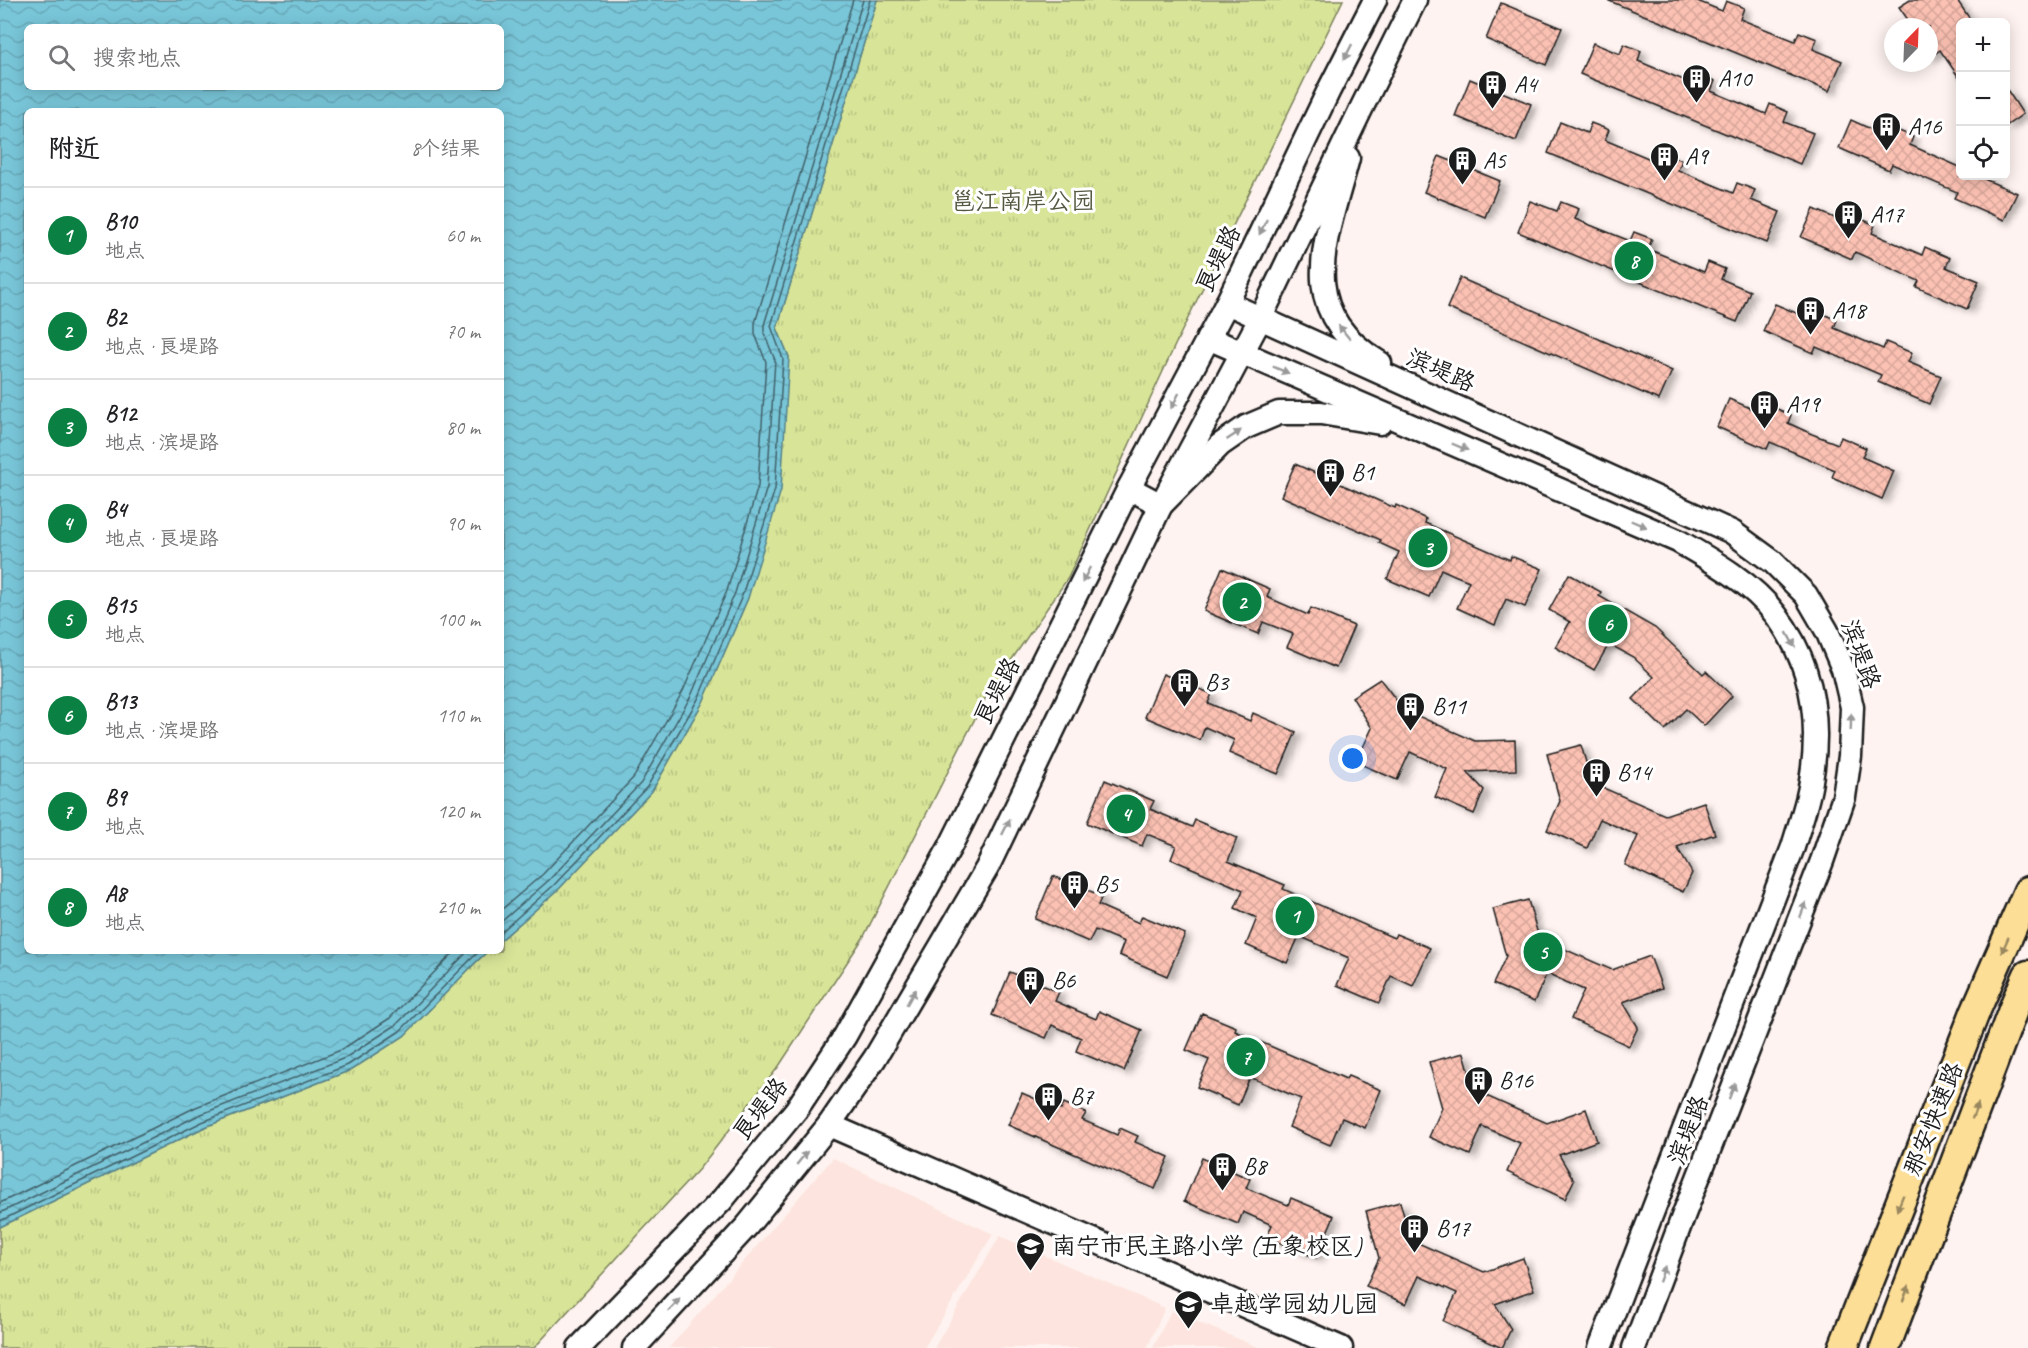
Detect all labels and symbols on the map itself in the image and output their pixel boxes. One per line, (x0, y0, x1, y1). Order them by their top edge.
north arrow (1884, 18, 1938, 72)
one-way arrow (1344, 43, 1354, 61)
building icon: A10 (1681, 62, 1713, 104)
place label: A10 (1718, 63, 1754, 93)
building icon: A4 (1477, 68, 1509, 110)
place label: A4 (1514, 69, 1539, 99)
building icon: A16 (1871, 110, 1903, 152)
place label: A16 (1908, 111, 1943, 141)
building icon: A9 (1648, 140, 1680, 182)
place label: A9 (1685, 141, 1710, 171)
building icon: A5 (1446, 144, 1478, 186)
place label: A5 (1483, 145, 1507, 175)
park label: 邕江南岸公园 (951, 186, 1095, 216)
building icon: A17 (1833, 198, 1865, 240)
place label: A17 (1870, 199, 1905, 229)
one-way arrow (1258, 219, 1268, 236)
street label: 良堤路 (1189, 220, 1247, 298)
pin: 8 (1614, 238, 1654, 284)
building icon: A18 (1795, 294, 1827, 336)
place label: A18 (1832, 295, 1868, 325)
one-way arrow (1337, 324, 1350, 340)
street label: 滨堤路 (1402, 342, 1480, 398)
one-way arrow (1272, 366, 1290, 375)
building icon: A19 (1749, 388, 1781, 430)
place label: A19 (1786, 389, 1822, 419)
one-way arrow (1170, 393, 1180, 410)
one-way arrow (1226, 430, 1242, 441)
one-way arrow (1451, 443, 1469, 452)
building icon: B1 (1314, 456, 1346, 498)
place label: B1 (1351, 457, 1375, 487)
one-way arrow (1631, 519, 1649, 529)
pin: 3 (1408, 526, 1448, 570)
one-way arrow (1081, 566, 1090, 583)
pin: 2 (1222, 580, 1262, 624)
pin: 6 (1588, 602, 1628, 646)
street label: 滨堤路 (1835, 615, 1887, 693)
one-way arrow (1786, 632, 1796, 649)
street label: 良堤路 (967, 652, 1027, 730)
building icon: B3 (1168, 666, 1200, 708)
place label: B3 (1205, 667, 1230, 697)
building icon: B11 (1395, 690, 1427, 732)
place label: B11 (1432, 691, 1467, 721)
one-way arrow (1847, 713, 1856, 732)
your location (1338, 744, 1367, 773)
building icon: B14 (1580, 756, 1612, 798)
place label: B14 (1617, 757, 1653, 787)
pin: 4 (1106, 792, 1146, 836)
one-way arrow (1002, 818, 1011, 835)
building icon: B5 (1058, 868, 1090, 910)
place label: B5 (1095, 869, 1119, 899)
pin: 1 (1276, 894, 1314, 938)
one-way arrow (1798, 900, 1808, 918)
pin: 5 (1524, 930, 1562, 974)
one-way arrow (2000, 936, 2009, 953)
building icon: B6 (1015, 964, 1047, 1006)
place label: B6 (1052, 965, 1076, 995)
one-way arrow (906, 988, 916, 1005)
pin: 7 (1226, 1034, 1266, 1080)
street label: 那安快速路 (1897, 1058, 1969, 1180)
building icon: B16 (1462, 1064, 1494, 1106)
place label: B16 (1499, 1065, 1534, 1095)
street label: 良堤路 (726, 1071, 794, 1147)
building icon: B7 (1033, 1080, 1065, 1122)
place label: B7 (1070, 1081, 1094, 1111)
one-way arrow (1727, 1082, 1737, 1100)
street label: 滨堤路 (1661, 1091, 1715, 1169)
one-way arrow (1971, 1102, 1980, 1120)
one-way arrow (796, 1150, 809, 1166)
building icon: B8 (1206, 1150, 1238, 1192)
place label: B8 (1243, 1151, 1268, 1181)
one-way arrow (1895, 1194, 1904, 1212)
building icon: B17 (1399, 1212, 1431, 1254)
place label: B17 (1436, 1213, 1471, 1243)
school or university icon: 南宁市民主路小学 (五象校区) (1015, 1230, 1047, 1272)
place label: 南宁市民主路小学 (五象校区) (1052, 1231, 1363, 1261)
one-way arrow (1658, 1264, 1668, 1282)
one-way arrow (1902, 1284, 1911, 1302)
school or university icon: 卓越学园幼儿园 (1173, 1288, 1205, 1330)
place label: 卓越学园幼儿园 (1210, 1289, 1378, 1319)
one-way arrow (667, 1298, 680, 1313)

